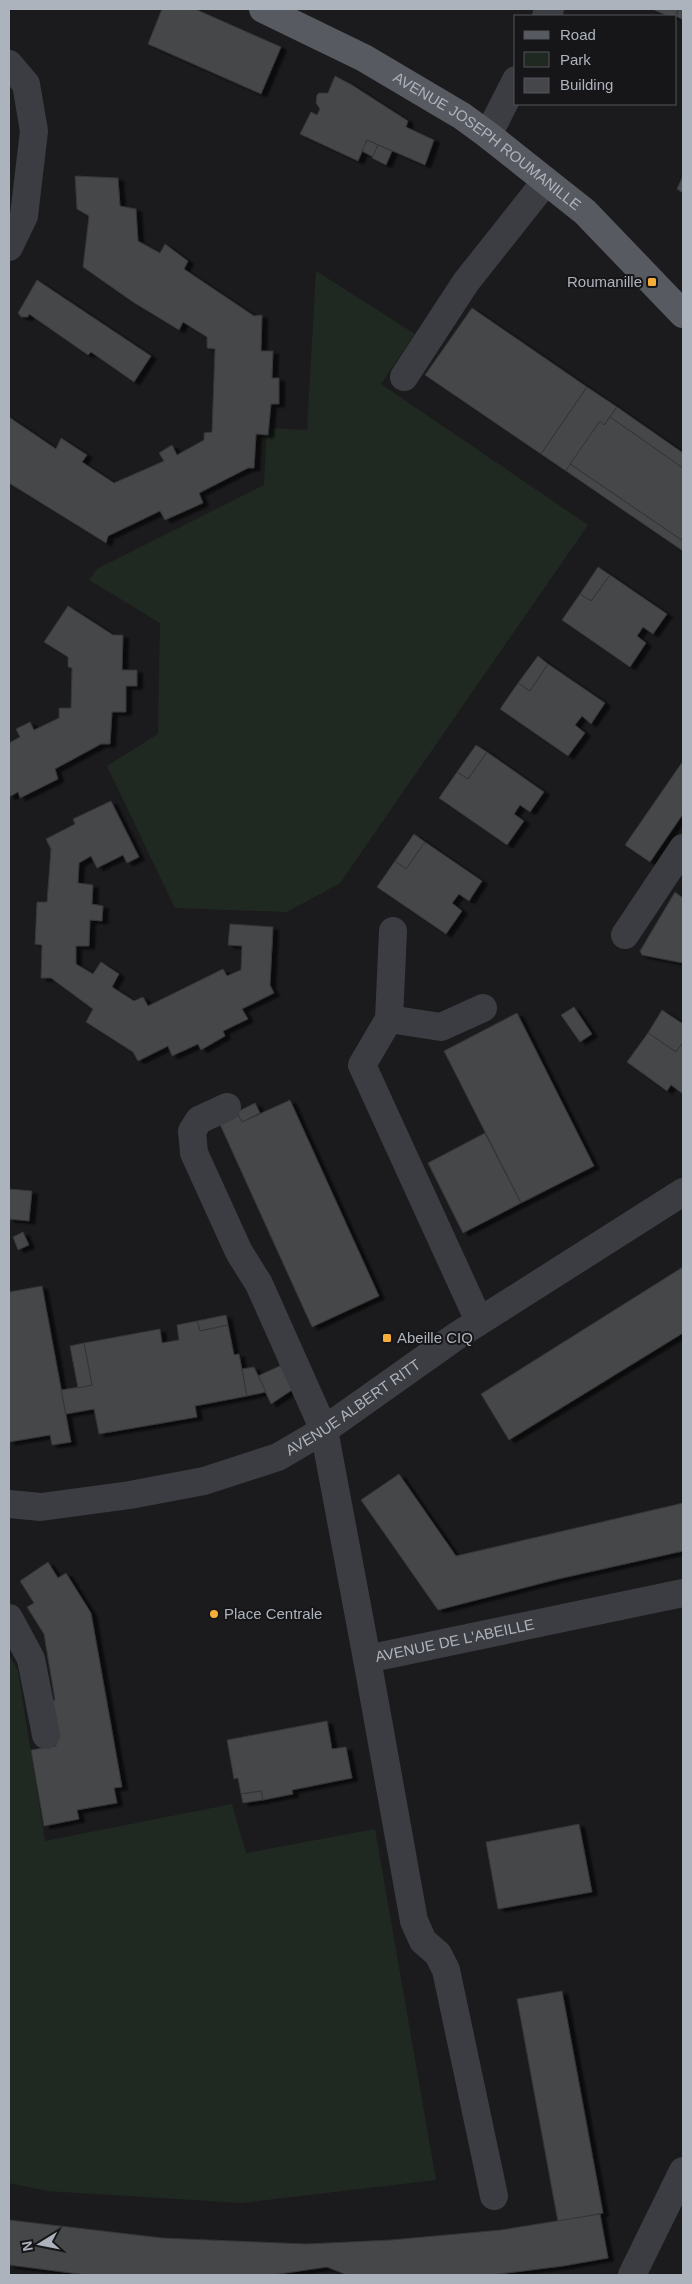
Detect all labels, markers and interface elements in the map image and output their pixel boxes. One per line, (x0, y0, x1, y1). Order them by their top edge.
legend (514, 15, 677, 105)
text: Road (560, 26, 596, 43)
text: Park (560, 51, 591, 68)
street label: AVENUE JOSEPH ROUMANILLE (390, 68, 584, 213)
text: Building (560, 76, 613, 93)
place label: Roumanille (567, 273, 642, 290)
marker: Roumanille (646, 276, 658, 288)
place label: Abeille CIQ (397, 1329, 473, 1346)
marker: Abeille CIQ (381, 1332, 393, 1344)
street label: AVENUE ALBERT RITT (282, 1355, 423, 1459)
place label: Place Centrale (224, 1605, 322, 1622)
marker: Place Centrale (208, 1608, 220, 1620)
street label: AVENUE DE L'ABEILLE (374, 1615, 536, 1665)
north arrow (15, 2219, 65, 2269)
text: N (18, 2240, 36, 2253)

